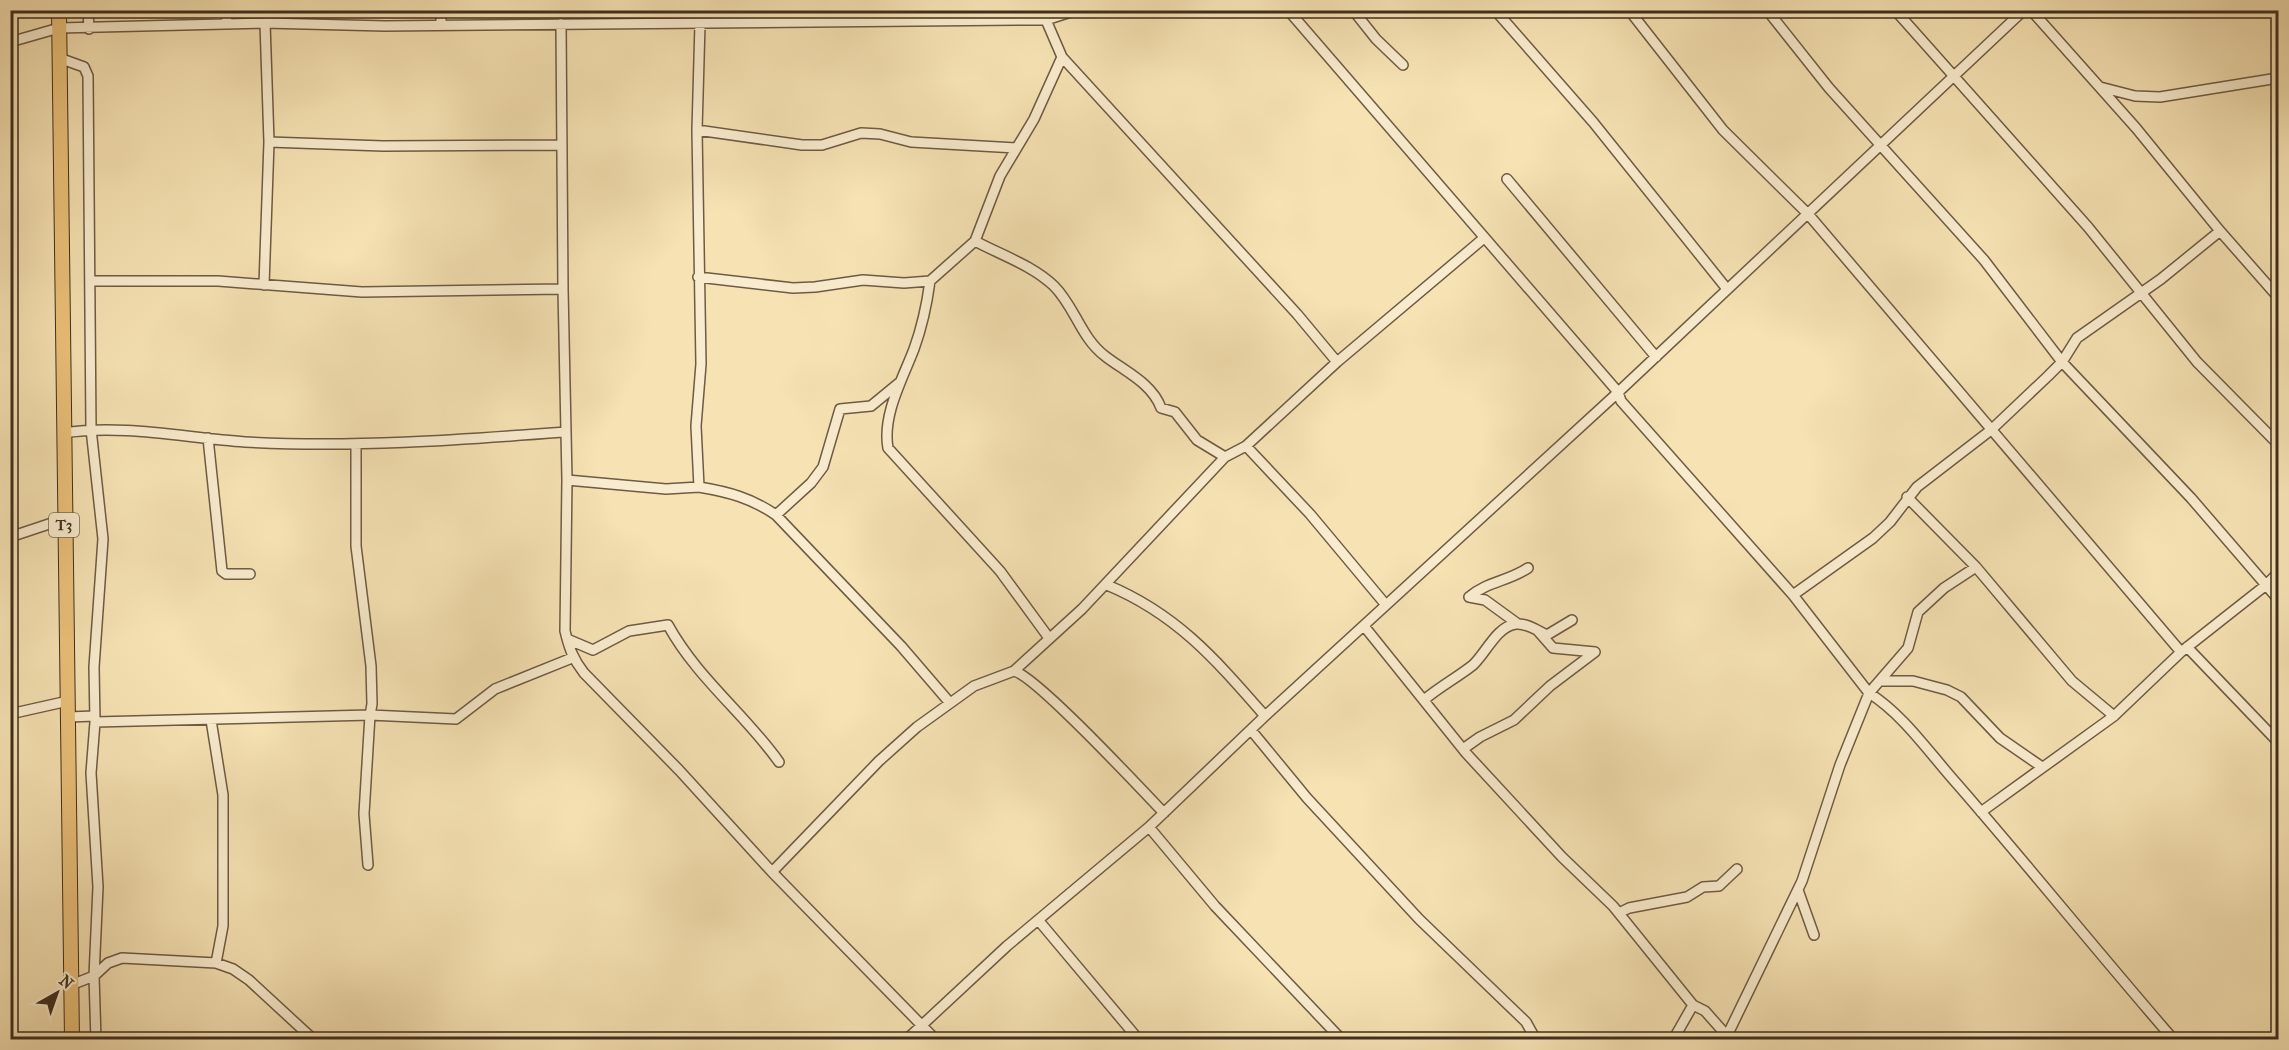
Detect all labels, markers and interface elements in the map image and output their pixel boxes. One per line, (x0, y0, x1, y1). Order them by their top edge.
road number: T3 (49, 513, 79, 537)
north arrow (27, 963, 87, 1023)
text: N (56, 971, 78, 994)

